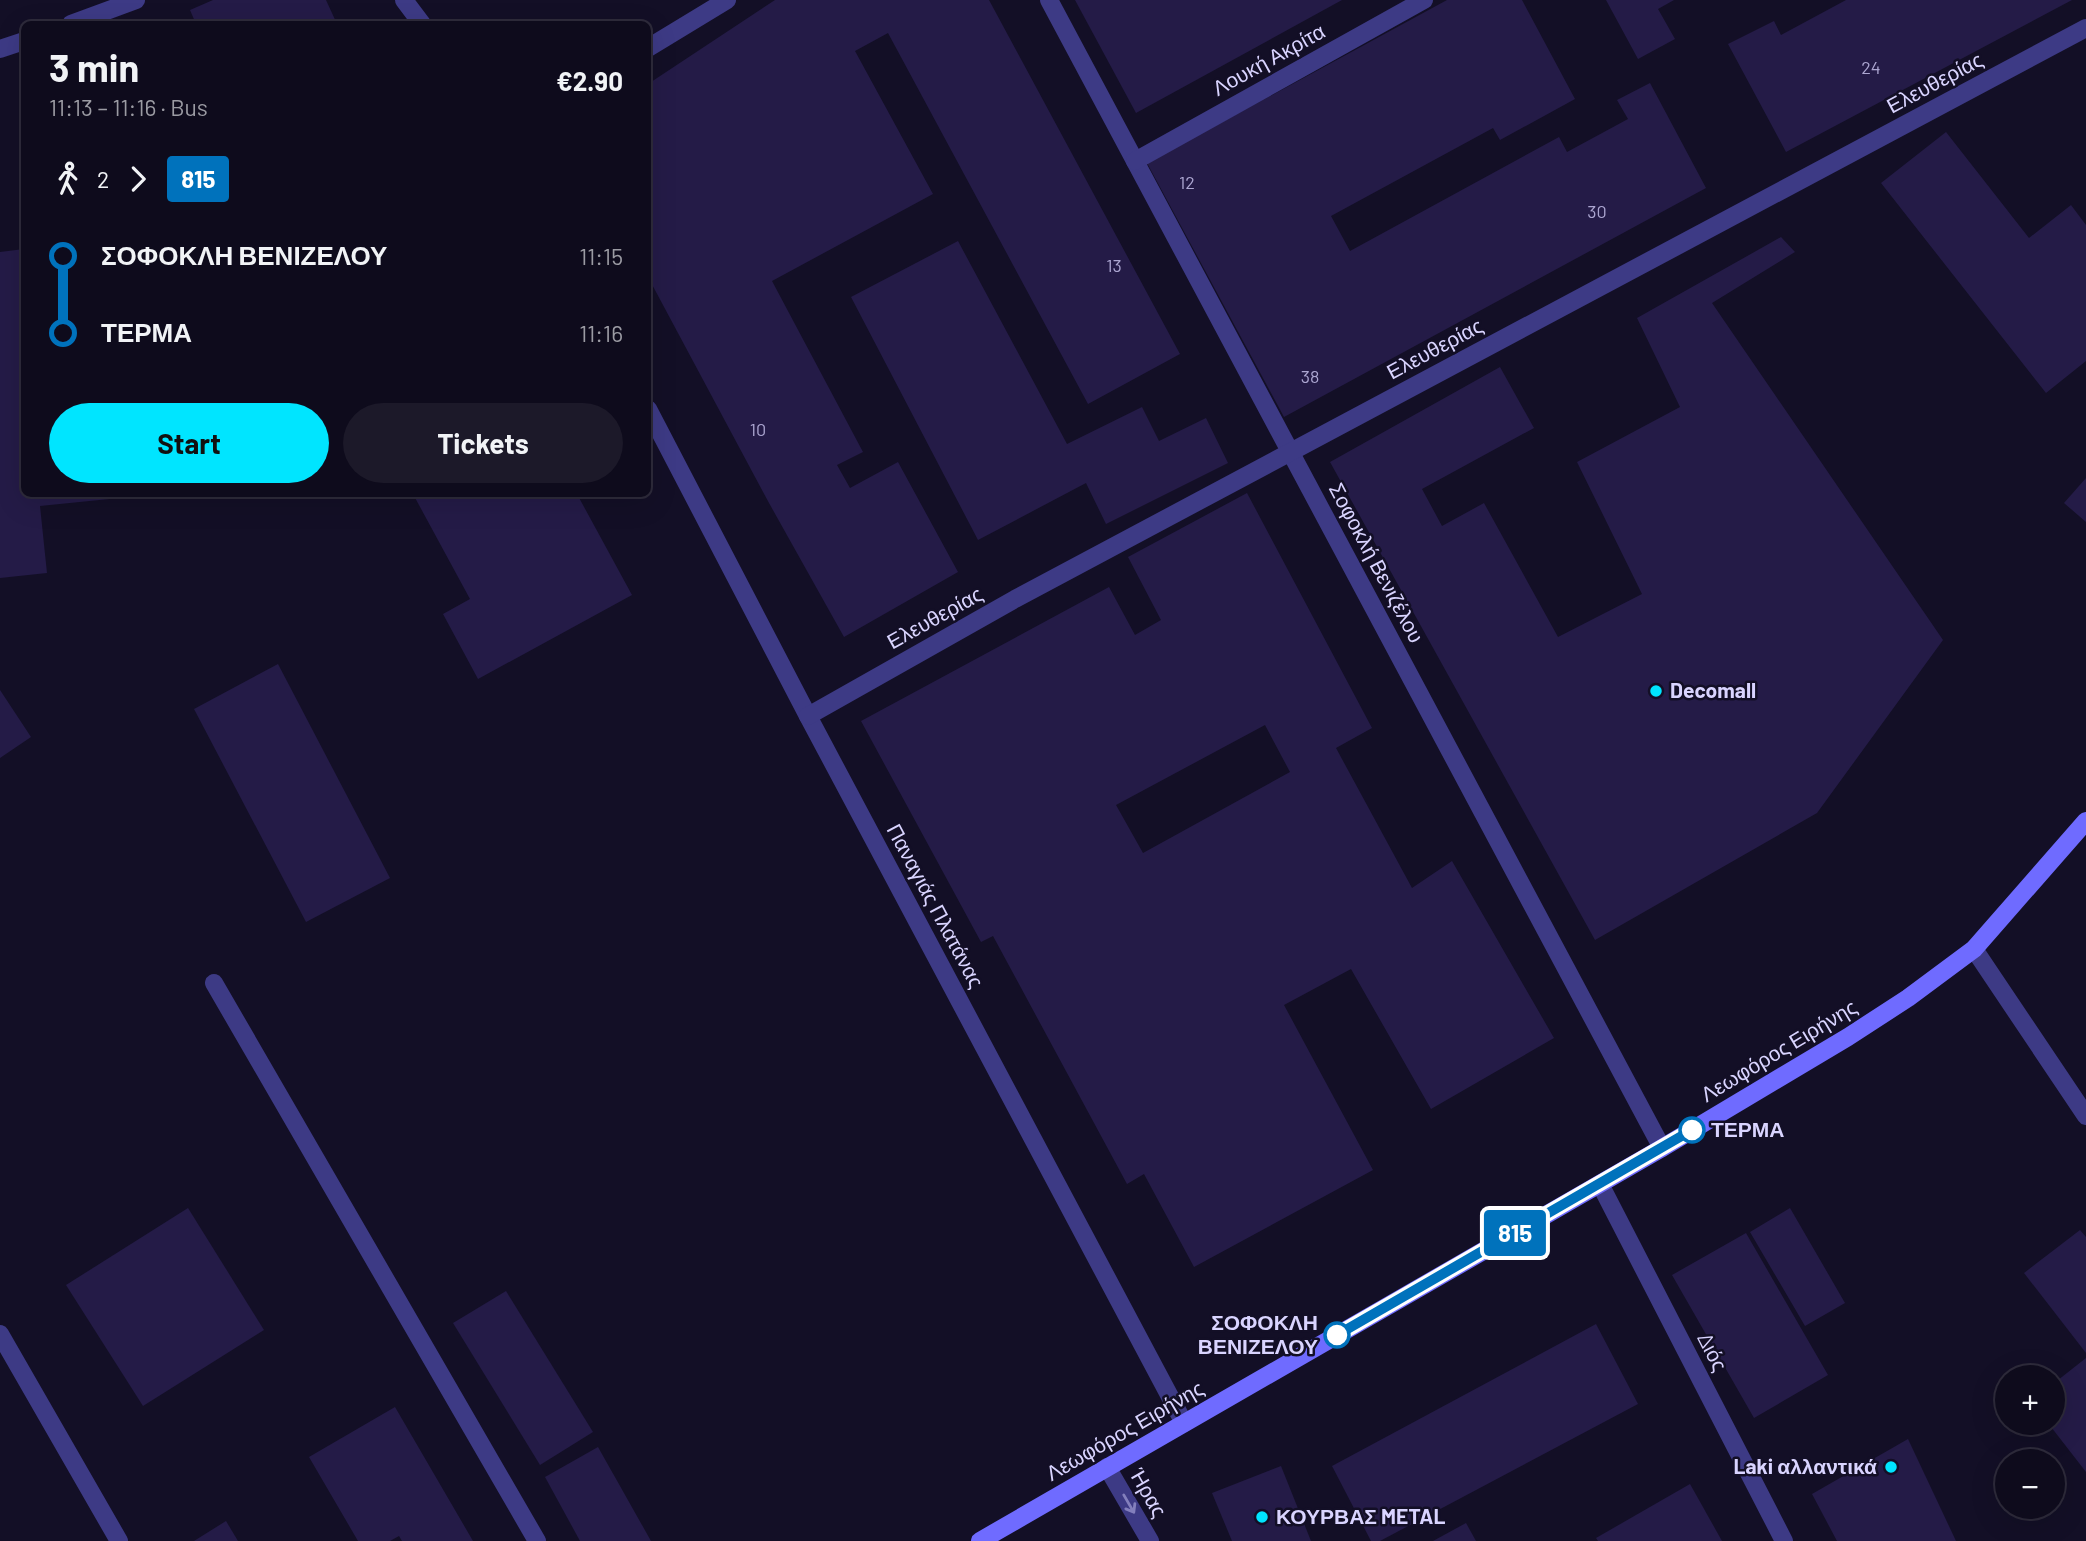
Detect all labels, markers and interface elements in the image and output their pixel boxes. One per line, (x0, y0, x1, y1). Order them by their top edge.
street label: Λουκή Ακρίτα (1208, 17, 1329, 100)
text: 3 min (49, 44, 139, 90)
street label: Ελευθερίας (1882, 46, 1987, 117)
house number: 24 (1861, 56, 1881, 78)
text: €2.90 (556, 65, 623, 96)
text: 11:13 – 11:16 · Bus (49, 93, 208, 121)
icon: walk (49, 160, 87, 198)
icon: forward (119, 160, 157, 198)
text: 815 (181, 164, 215, 193)
text: 2 (97, 165, 109, 193)
house number: 12 (1179, 171, 1195, 193)
house number: 30 (1587, 200, 1607, 222)
text: ΣΟΦΟΚΛΗ ΒΕΝΙΖΕΛΟΥ (101, 239, 387, 270)
text: 11:15 (579, 242, 623, 270)
house number: 13 (1106, 254, 1122, 276)
street label: Ελευθερίας (1382, 312, 1487, 383)
text: ΤΕΡΜΑ (101, 316, 192, 347)
text: 11:16 (579, 319, 623, 347)
house number: 38 (1301, 365, 1319, 387)
button: Start (49, 403, 329, 483)
button: Tickets (343, 403, 623, 483)
house number: 10 (750, 418, 766, 440)
street label: Σοφοκλή Βενιζέλου (1325, 478, 1430, 646)
street label: Ελευθερίας (882, 580, 986, 653)
place label: Decomall (1670, 677, 1756, 702)
marker: Decomall (1648, 683, 1664, 699)
street label: Παναγιάς Πλατάνας (883, 819, 990, 991)
street label: Λεωφόρος Ειρήνης (1696, 993, 1861, 1106)
place label: ΤΕΡΜΑ (1711, 1116, 1785, 1141)
marker: ΤΕΡΜΑ (1679, 1117, 1705, 1143)
line badge: 815 (1475, 1210, 1555, 1256)
text: 815 (1498, 1218, 1532, 1247)
place label: ΣΟΦΟΚΛΗ ΒΕΝΙΖΕΛΟΥ (1198, 1309, 1318, 1358)
marker: ΣΟΦΟΚΛΗ ΒΕΝΙΖΕΛΟΥ (1324, 1322, 1350, 1348)
street label: Διός (1693, 1328, 1734, 1375)
map controls (1995, 1365, 2065, 1519)
button: + (1995, 1365, 2065, 1435)
street label: Λεωφόρος Ειρήνης (1041, 1374, 1207, 1485)
button: − (1995, 1449, 2065, 1519)
place label: Laki αλλαντικά (1733, 1453, 1877, 1478)
marker: Laki αλλαντικά (1883, 1459, 1899, 1475)
street label: Ήρας (1125, 1463, 1173, 1521)
one-way arrow (1122, 1494, 1136, 1514)
place label: ΚΟΥΡΒΑΣ METAL (1276, 1503, 1445, 1528)
marker: ΚΟΥΡΒΑΣ METAL (1254, 1509, 1270, 1525)

